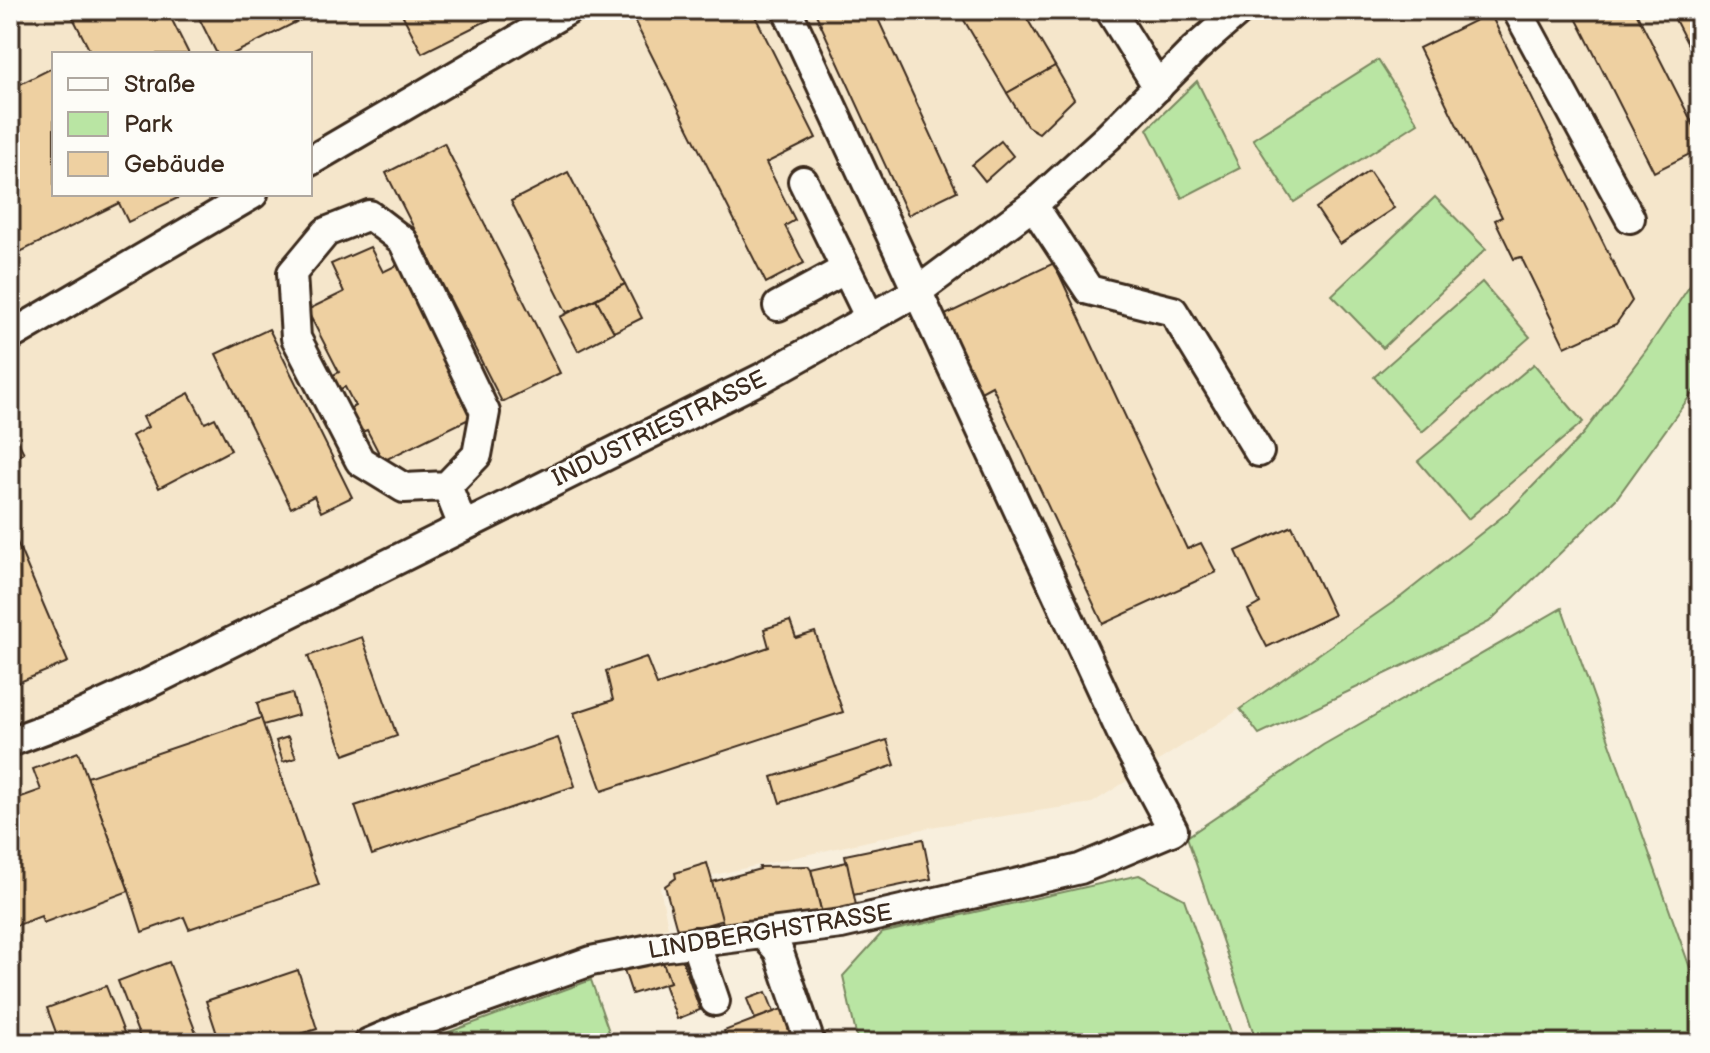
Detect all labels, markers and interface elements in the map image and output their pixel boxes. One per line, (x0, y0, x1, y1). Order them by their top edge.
legend (52, 52, 312, 196)
text: Straße (124, 70, 195, 99)
text: Park (124, 110, 172, 139)
text: Gebäude (124, 150, 225, 179)
street label: INDUSTRIESTRASSE (547, 364, 771, 493)
street label: LINDBERGHSTRASSE (646, 898, 894, 965)

